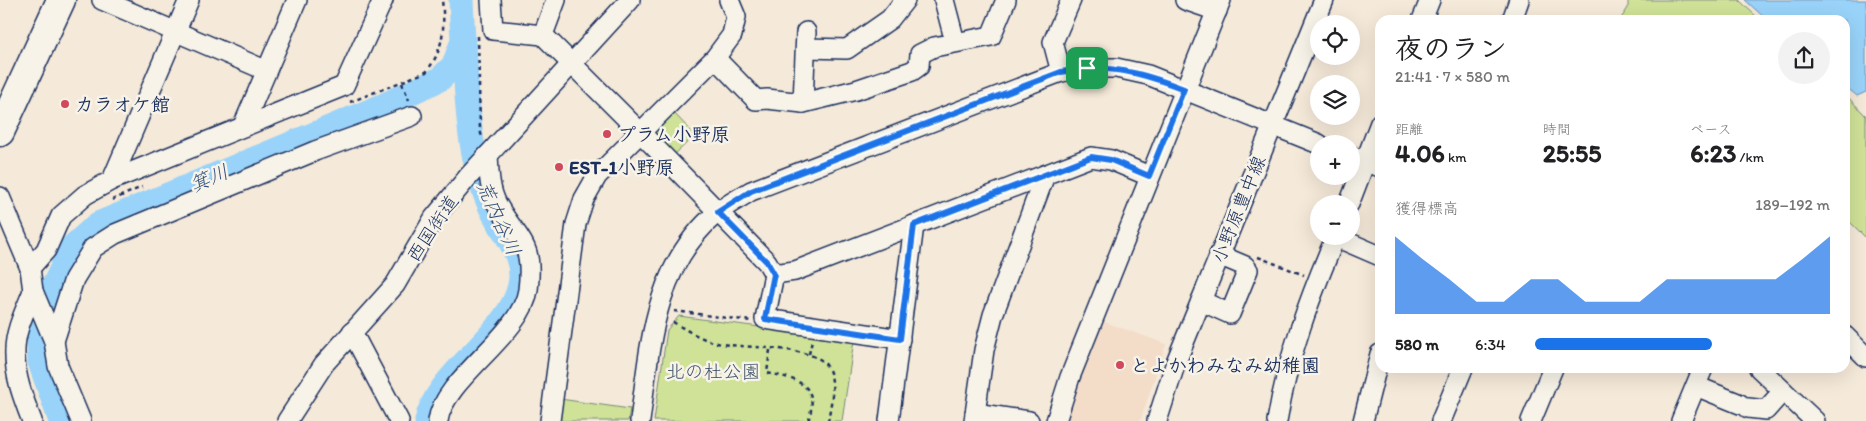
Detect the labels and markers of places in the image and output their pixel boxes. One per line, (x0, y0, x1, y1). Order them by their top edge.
pin (1066, 47, 1108, 89)
place label: カラオケ館 (75, 93, 170, 116)
marker: カラオケ館 (59, 98, 71, 110)
place label: プラム小野原 (617, 123, 730, 146)
marker: プラム小野原 (601, 128, 613, 140)
place label: EST-1小野原 (569, 156, 674, 179)
marker: EST-1小野原 (553, 161, 565, 173)
place label: とよかわみなみ幼稚園 (1130, 354, 1320, 377)
marker: とよかわみなみ幼稚園 (1114, 359, 1126, 371)

